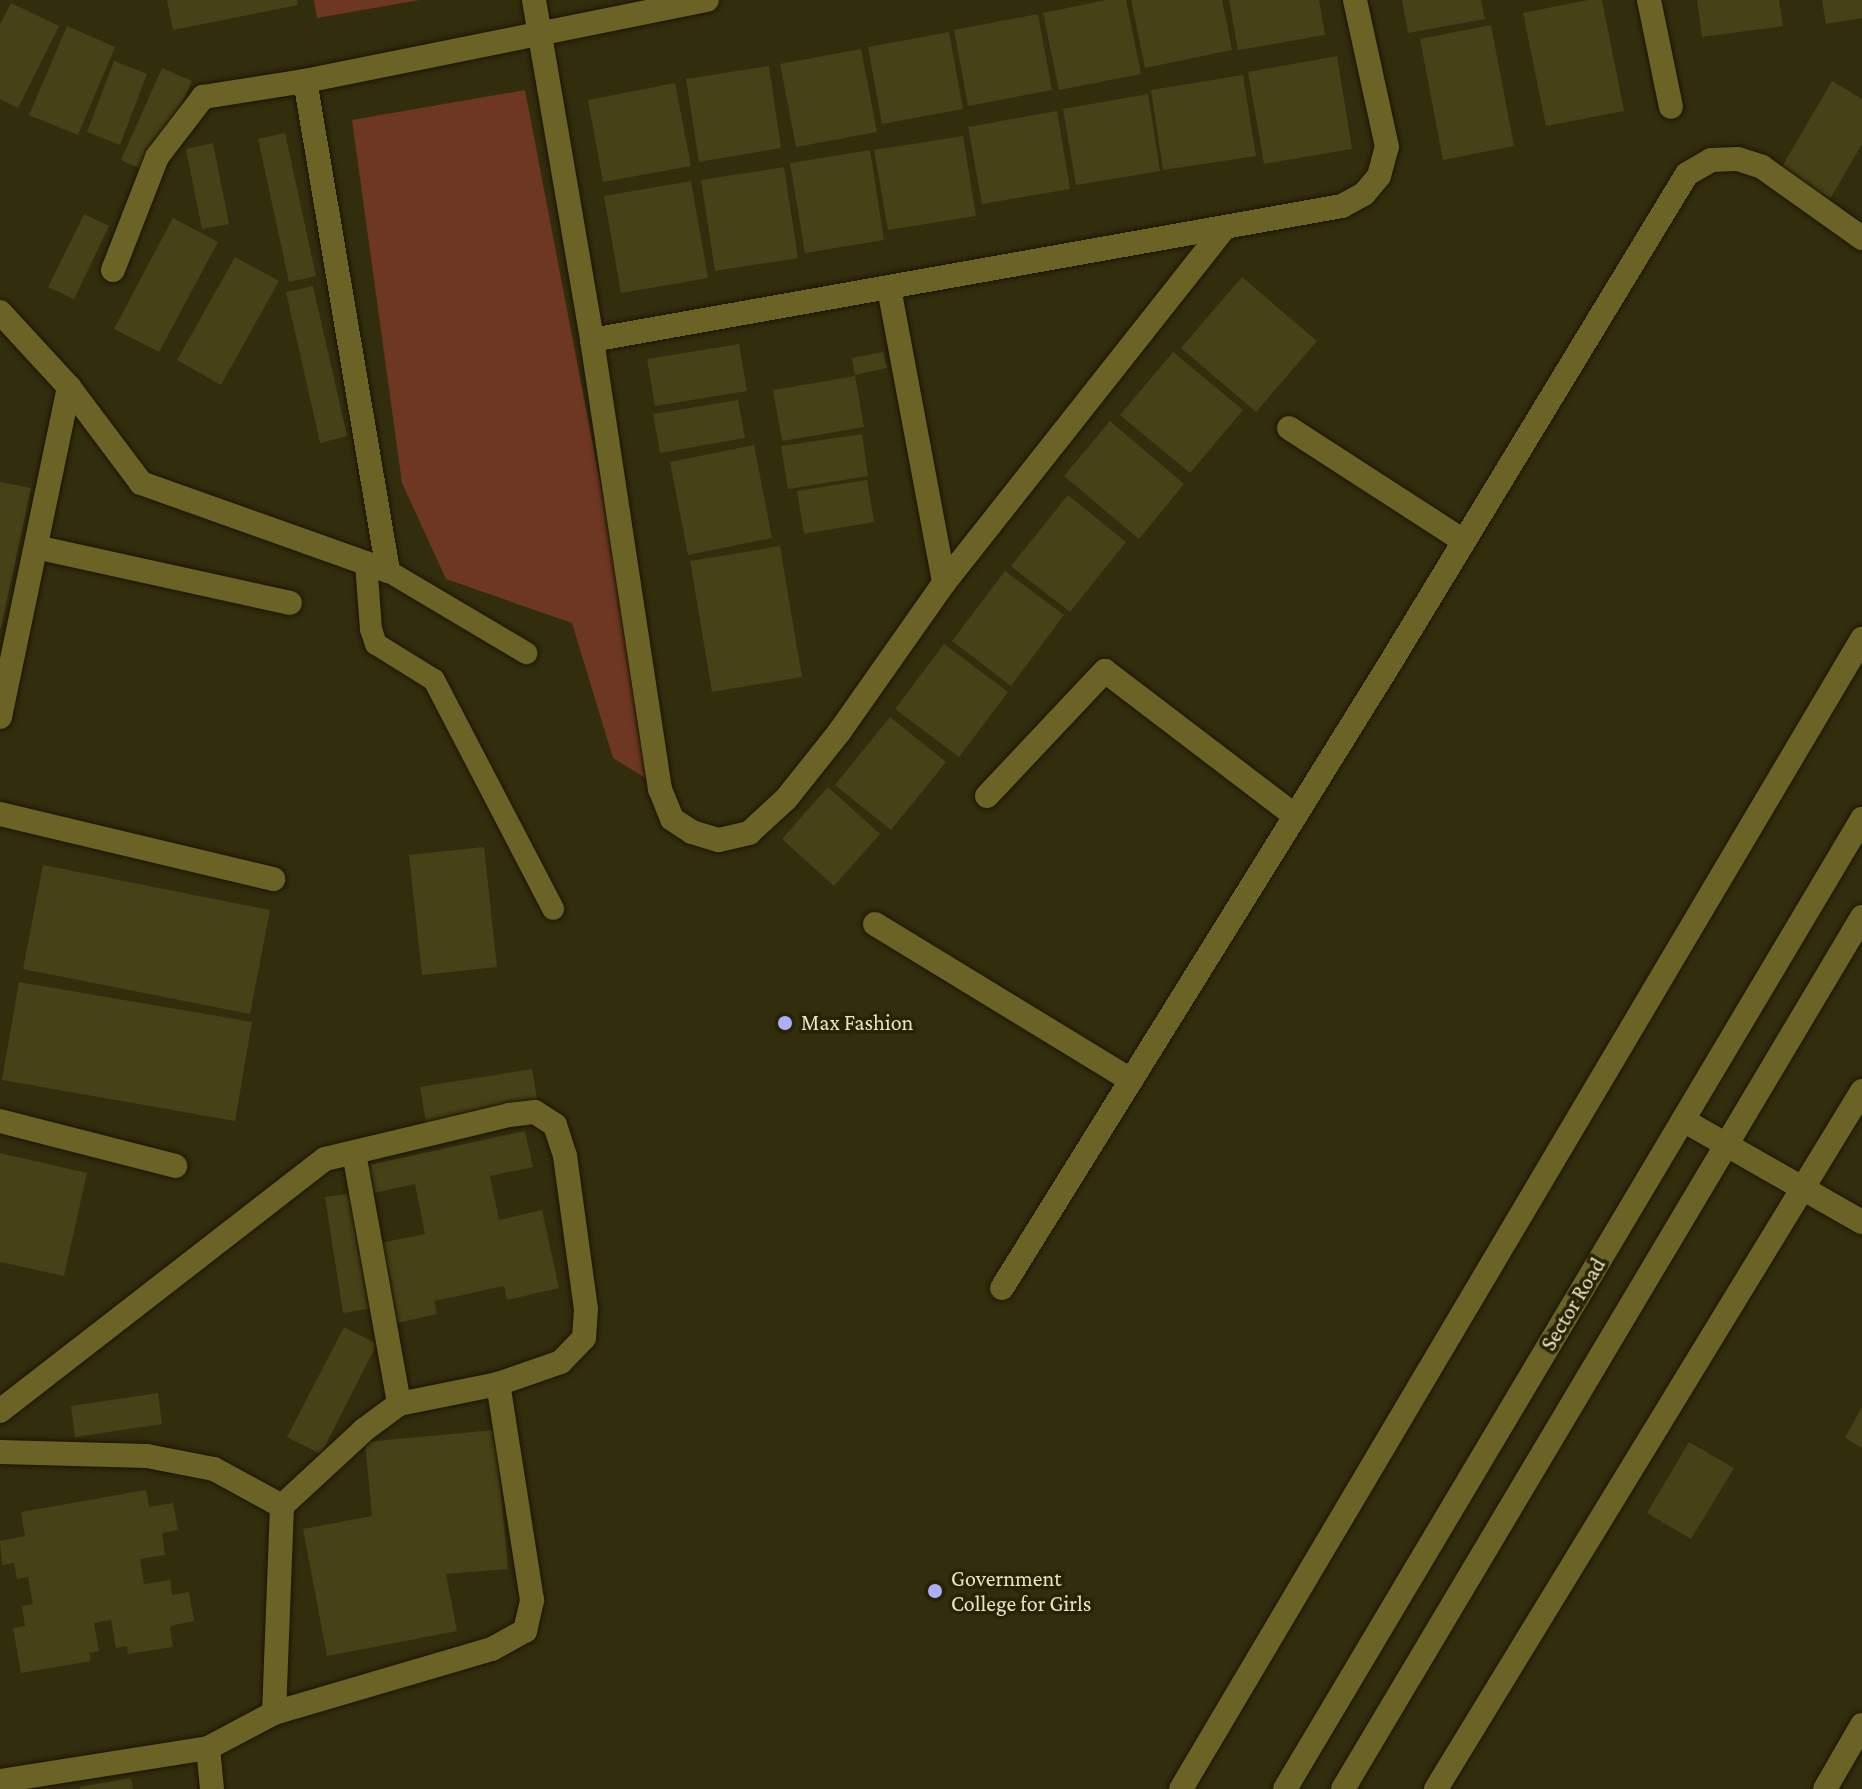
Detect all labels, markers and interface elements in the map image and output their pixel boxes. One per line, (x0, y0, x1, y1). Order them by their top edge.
place label: Max Fashion (801, 1010, 913, 1036)
marker: Max Fashion (776, 1014, 794, 1032)
street label: Sector Road (1535, 1253, 1611, 1355)
place label: Government College for Girls (951, 1565, 1091, 1616)
marker: Government College for Girls (926, 1582, 944, 1600)

